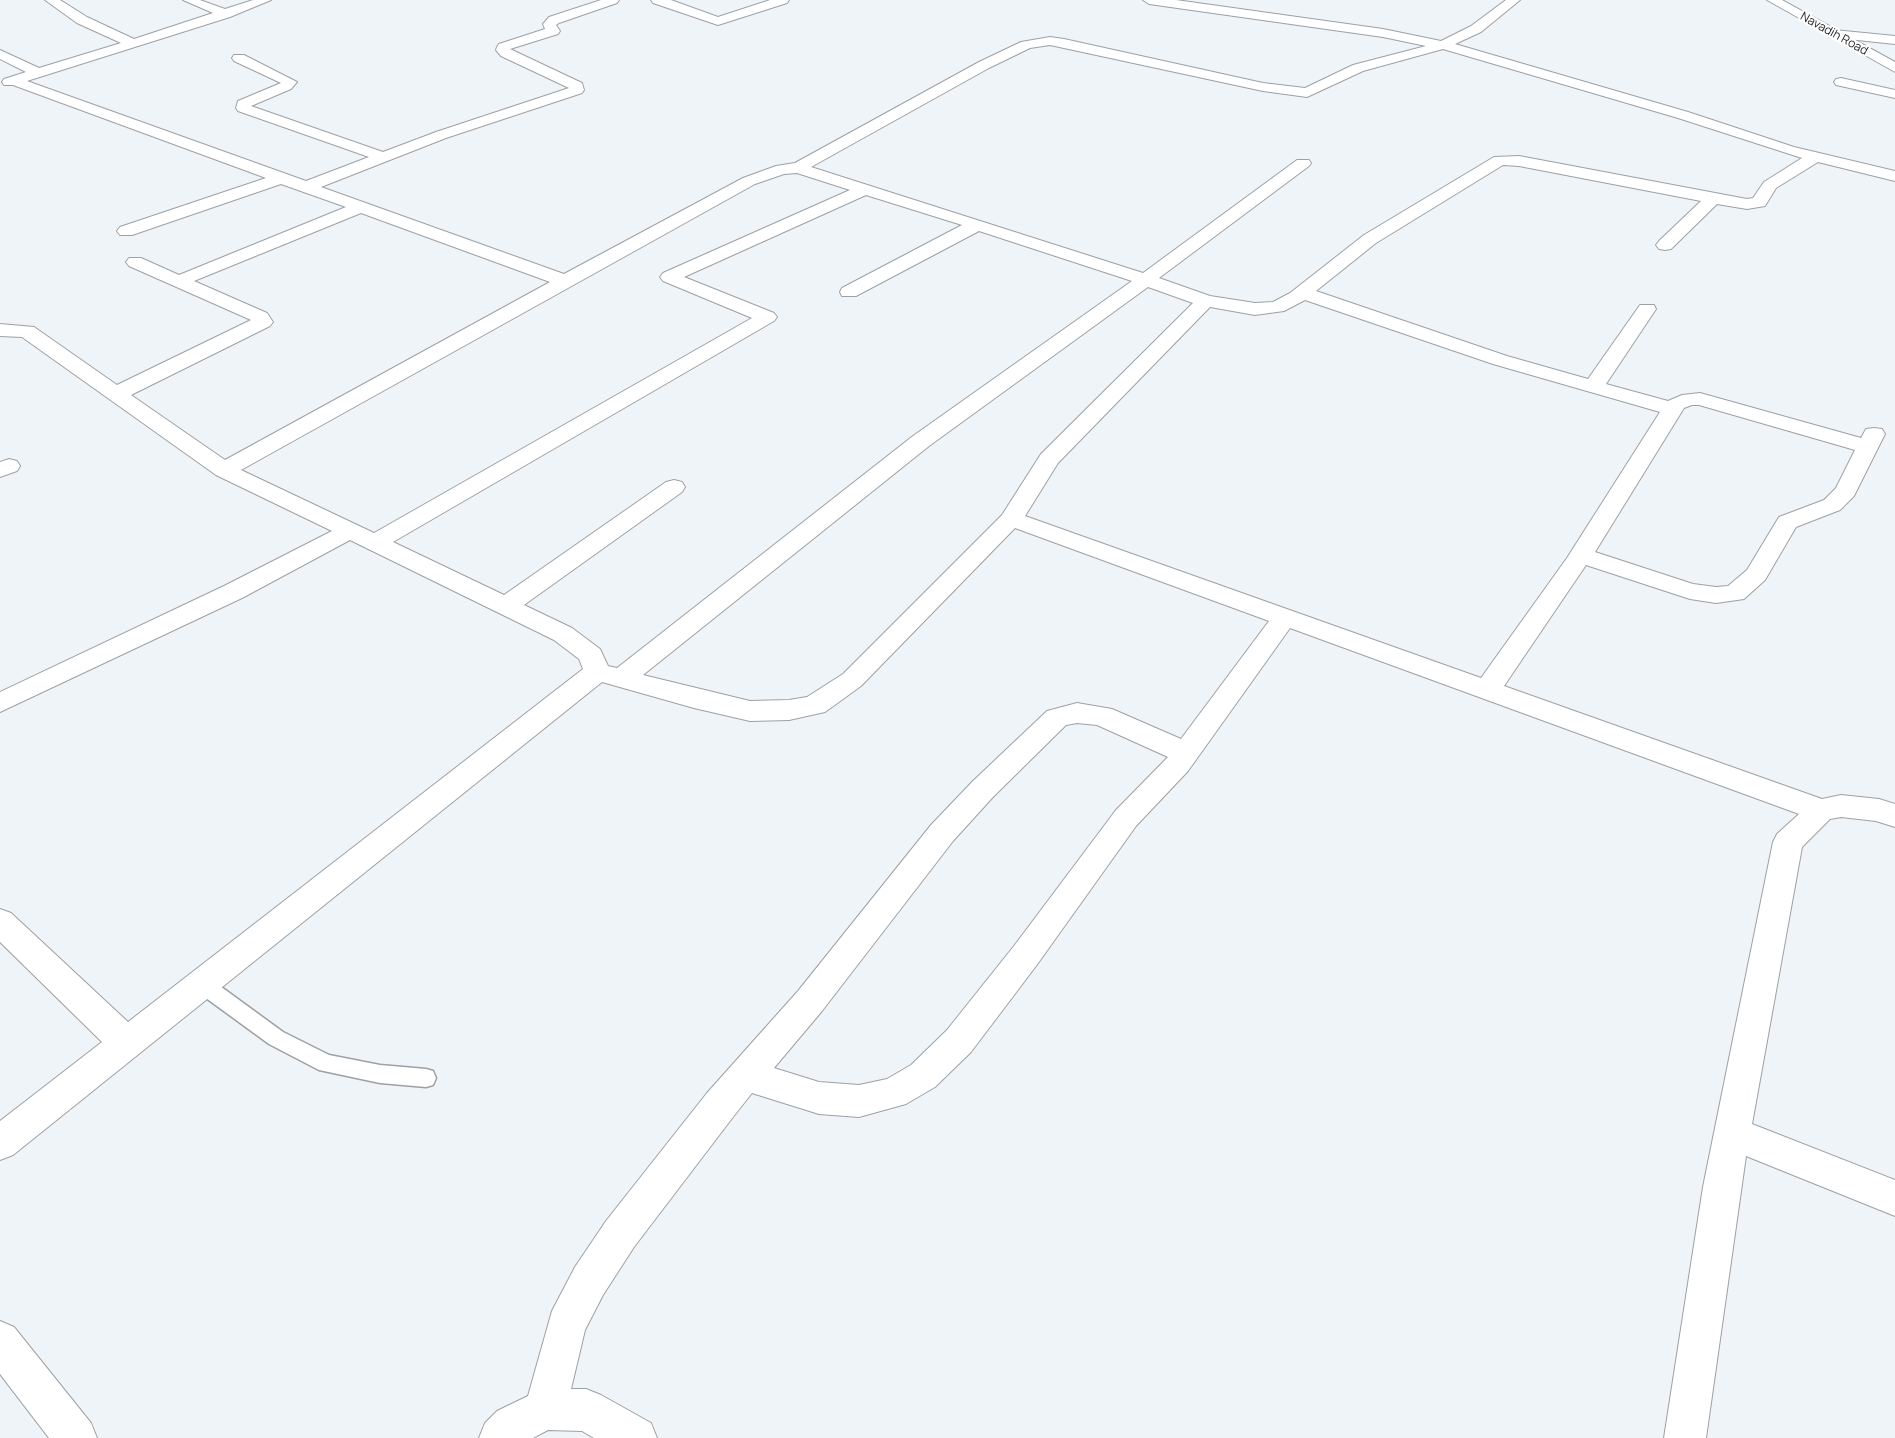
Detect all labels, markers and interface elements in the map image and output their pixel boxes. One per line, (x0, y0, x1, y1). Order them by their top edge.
street label: Navadih Road (1798, 10, 1870, 58)

